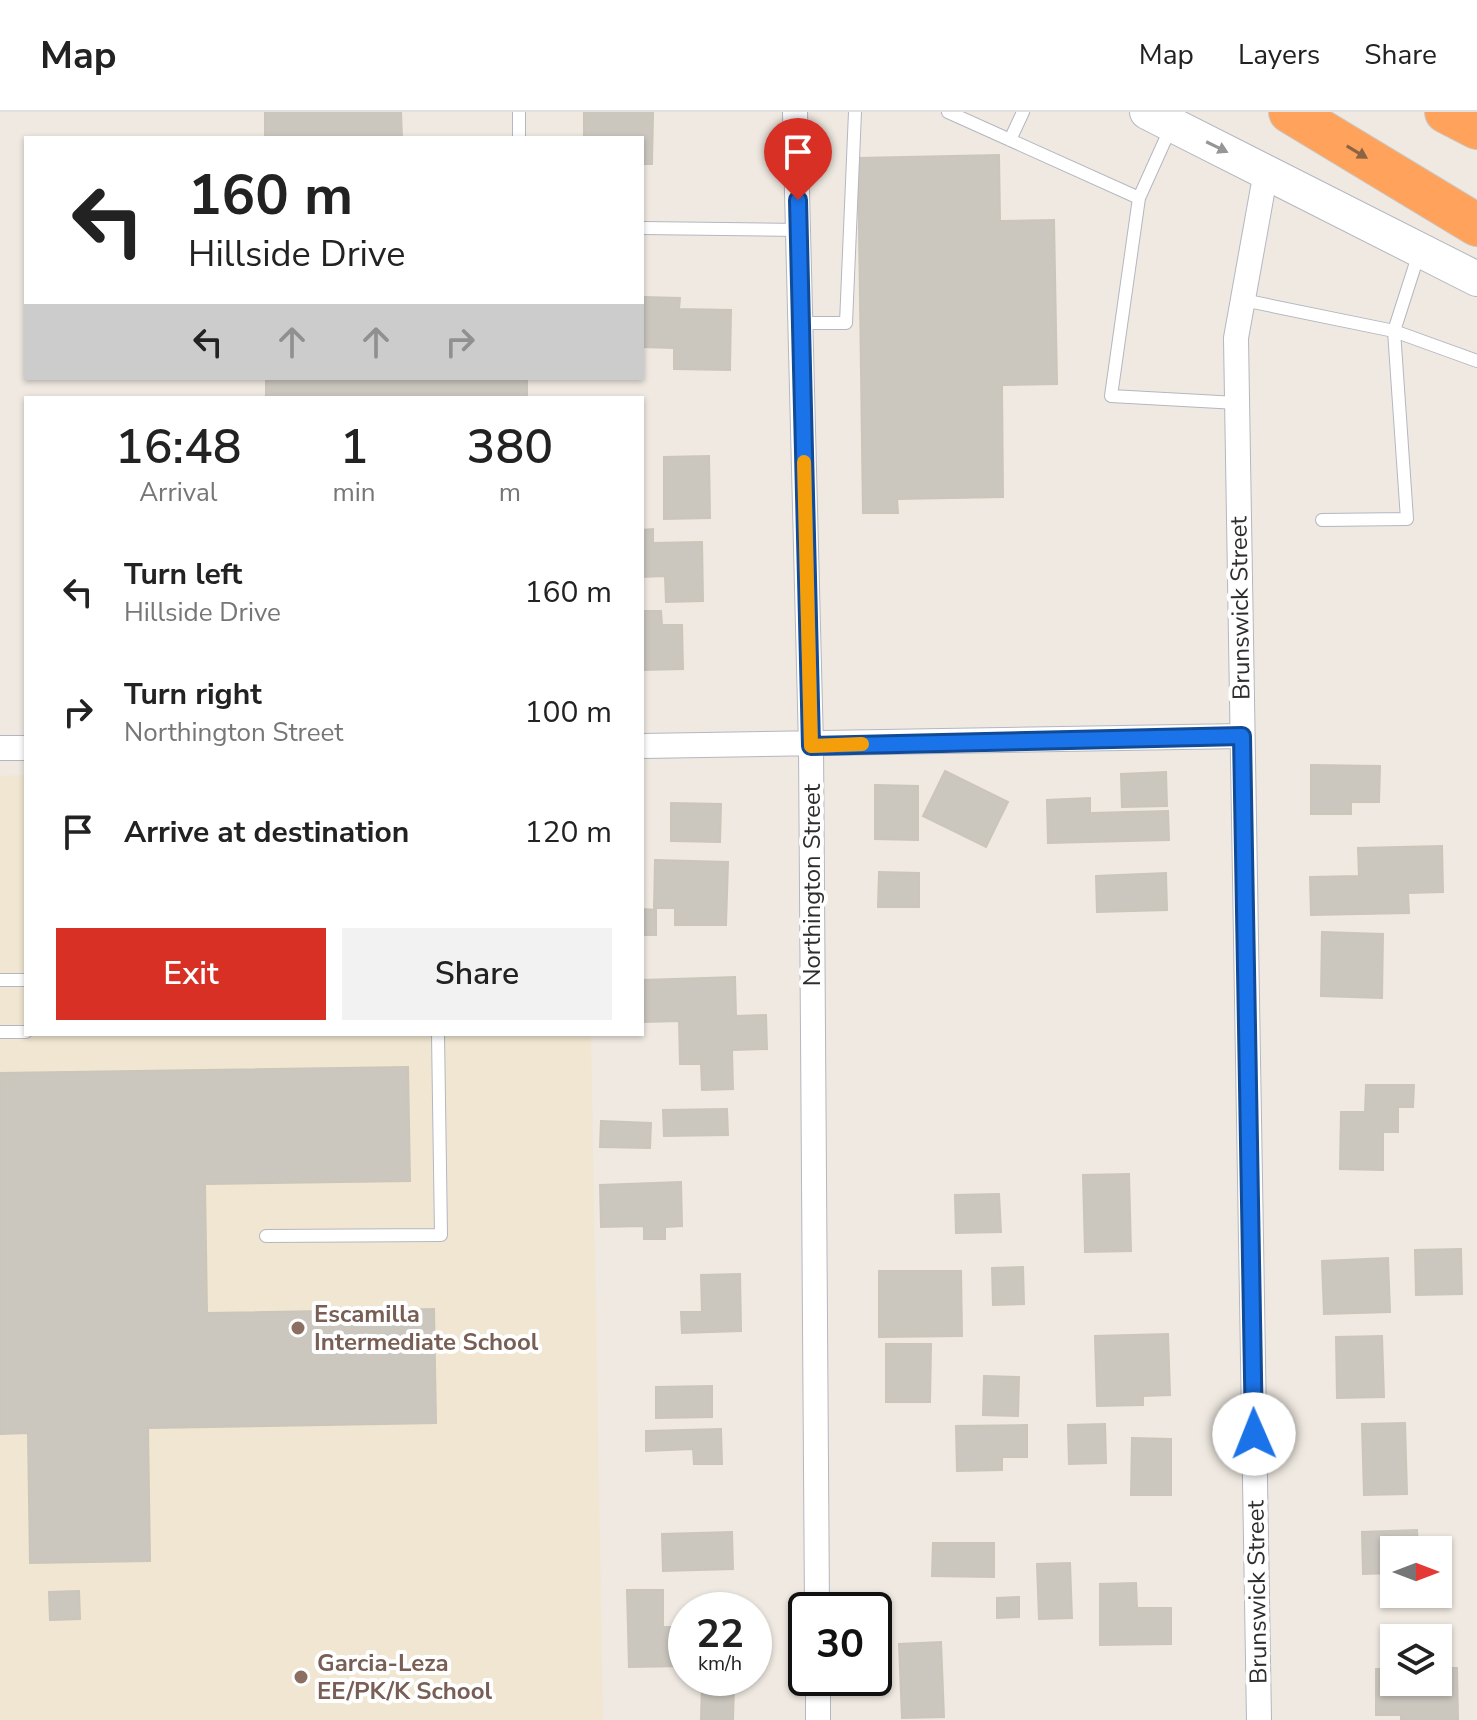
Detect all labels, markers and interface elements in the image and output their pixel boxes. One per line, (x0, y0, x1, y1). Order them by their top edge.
text: Map (40, 30, 117, 81)
text: Map (1139, 36, 1194, 74)
text: Layers (1238, 36, 1320, 74)
text: Share (1364, 36, 1437, 74)
pin (764, 118, 832, 200)
icon: arrive (776, 130, 820, 174)
one-way arrow (1205, 140, 1228, 153)
one-way arrow (1346, 144, 1368, 158)
text: 160 m (188, 157, 353, 234)
icon: left (56, 168, 160, 272)
text: Hillside Drive (188, 230, 405, 279)
icon: left (186, 320, 230, 364)
icon: ahead (270, 320, 314, 364)
icon: ahead (354, 320, 398, 364)
icon: right (438, 320, 482, 364)
text: 16:48 (115, 414, 242, 480)
text: 1 (340, 414, 368, 480)
text: 380 (467, 414, 553, 480)
text: Arrival (139, 475, 217, 510)
text: min (333, 475, 376, 510)
text: m (499, 475, 521, 510)
street label: Brunswick Street (1222, 515, 1258, 700)
text: Turn left (124, 554, 242, 595)
icon: left (56, 570, 100, 614)
text: 160 m (525, 572, 612, 613)
text: Hillside Drive (124, 595, 281, 630)
text: Turn right (124, 674, 262, 715)
icon: right (56, 690, 100, 734)
text: 100 m (525, 692, 612, 733)
text: Northington Street (124, 715, 343, 750)
street label: Northington Street (796, 783, 828, 986)
icon: arrive (56, 810, 100, 854)
text: Arrive at destination (124, 812, 409, 853)
text: 120 m (525, 812, 612, 853)
button: Exit (56, 928, 326, 1020)
button: Share (342, 928, 612, 1020)
place label: Escamilla Intermediate School (314, 1298, 539, 1358)
marker: Escamilla Intermediate School (289, 1319, 307, 1337)
position arrow (1212, 1392, 1296, 1476)
street label: Brunswick Street (1239, 1499, 1275, 1684)
north arrow (1380, 1536, 1452, 1608)
map controls (1380, 1536, 1452, 1696)
speed limit sign: 30 (788, 1592, 892, 1696)
text: 22 (696, 1607, 744, 1661)
button: layers (1380, 1624, 1452, 1696)
place label: Garcia-Leza EE/PK/K School (317, 1647, 492, 1707)
text: km/h (698, 1650, 742, 1677)
marker: Garcia-Leza EE/PK/K School (292, 1668, 310, 1686)

